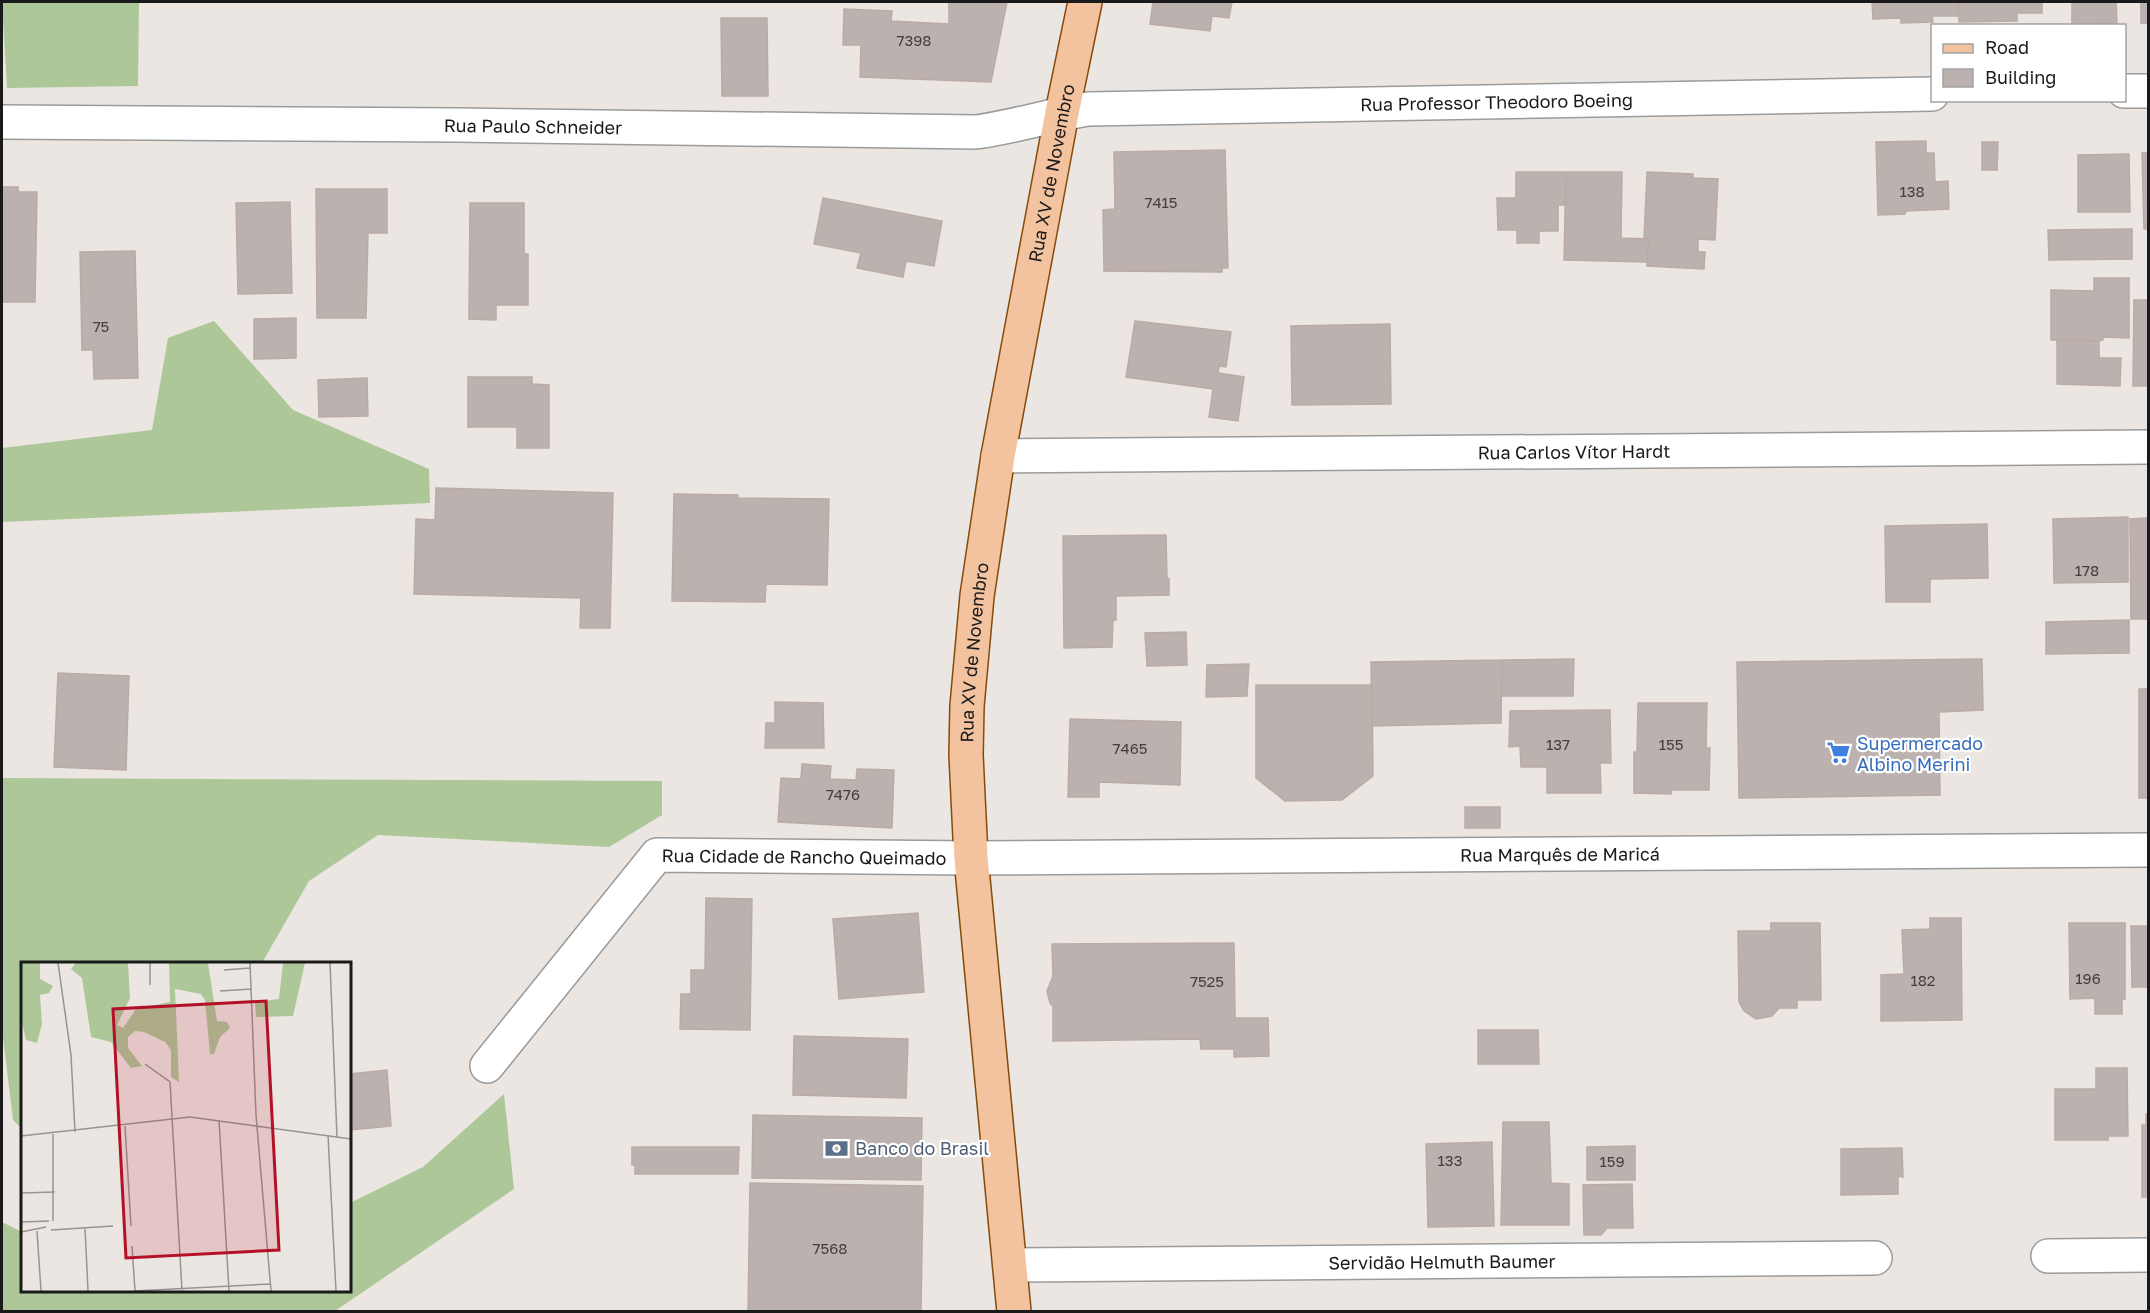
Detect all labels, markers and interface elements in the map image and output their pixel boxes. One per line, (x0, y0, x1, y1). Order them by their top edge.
legend (1931, 24, 2126, 102)
house number: 7398 (897, 31, 931, 49)
text: Road (1985, 36, 2029, 58)
text: Building (1985, 66, 2056, 88)
street label: Rua XV de Novembro (1023, 82, 1079, 264)
street label: Rua Professor Theodoro Boeing (1360, 88, 1633, 115)
street label: Rua Paulo Schneider (444, 114, 622, 138)
house number: 138 (1899, 182, 1925, 200)
house number: 7415 (1144, 193, 1178, 211)
house number: 75 (93, 317, 109, 335)
street label: Rua Carlos Vítor Hardt (1478, 440, 1670, 463)
street label: Rua XV de Novembro (955, 561, 993, 743)
house number: 178 (2075, 561, 2099, 579)
place label: Supermercado Albino Merini (1857, 732, 1983, 775)
house number: 137 (1546, 735, 1570, 753)
house number: 155 (1659, 735, 1683, 753)
house number: 7465 (1113, 739, 1147, 757)
supermarket icon: Supermercado Albino Merini (1826, 740, 1852, 766)
house number: 7476 (826, 785, 860, 803)
street label: Rua Marquês de Maricá (1460, 842, 1660, 866)
street label: Rua Cidade de Rancho Queimado (662, 844, 947, 869)
inset map (21, 962, 351, 1292)
house number: 196 (2075, 969, 2101, 987)
house number: 182 (1910, 971, 1936, 989)
house number: 7525 (1190, 972, 1224, 990)
bank icon: Banco do Brasil (824, 1135, 850, 1161)
place label: Banco do Brasil (855, 1137, 989, 1159)
house number: 133 (1438, 1151, 1462, 1169)
house number: 159 (1599, 1152, 1625, 1170)
house number: 7568 (813, 1239, 847, 1257)
street label: Servidão Helmuth Baumer (1328, 1250, 1556, 1273)

